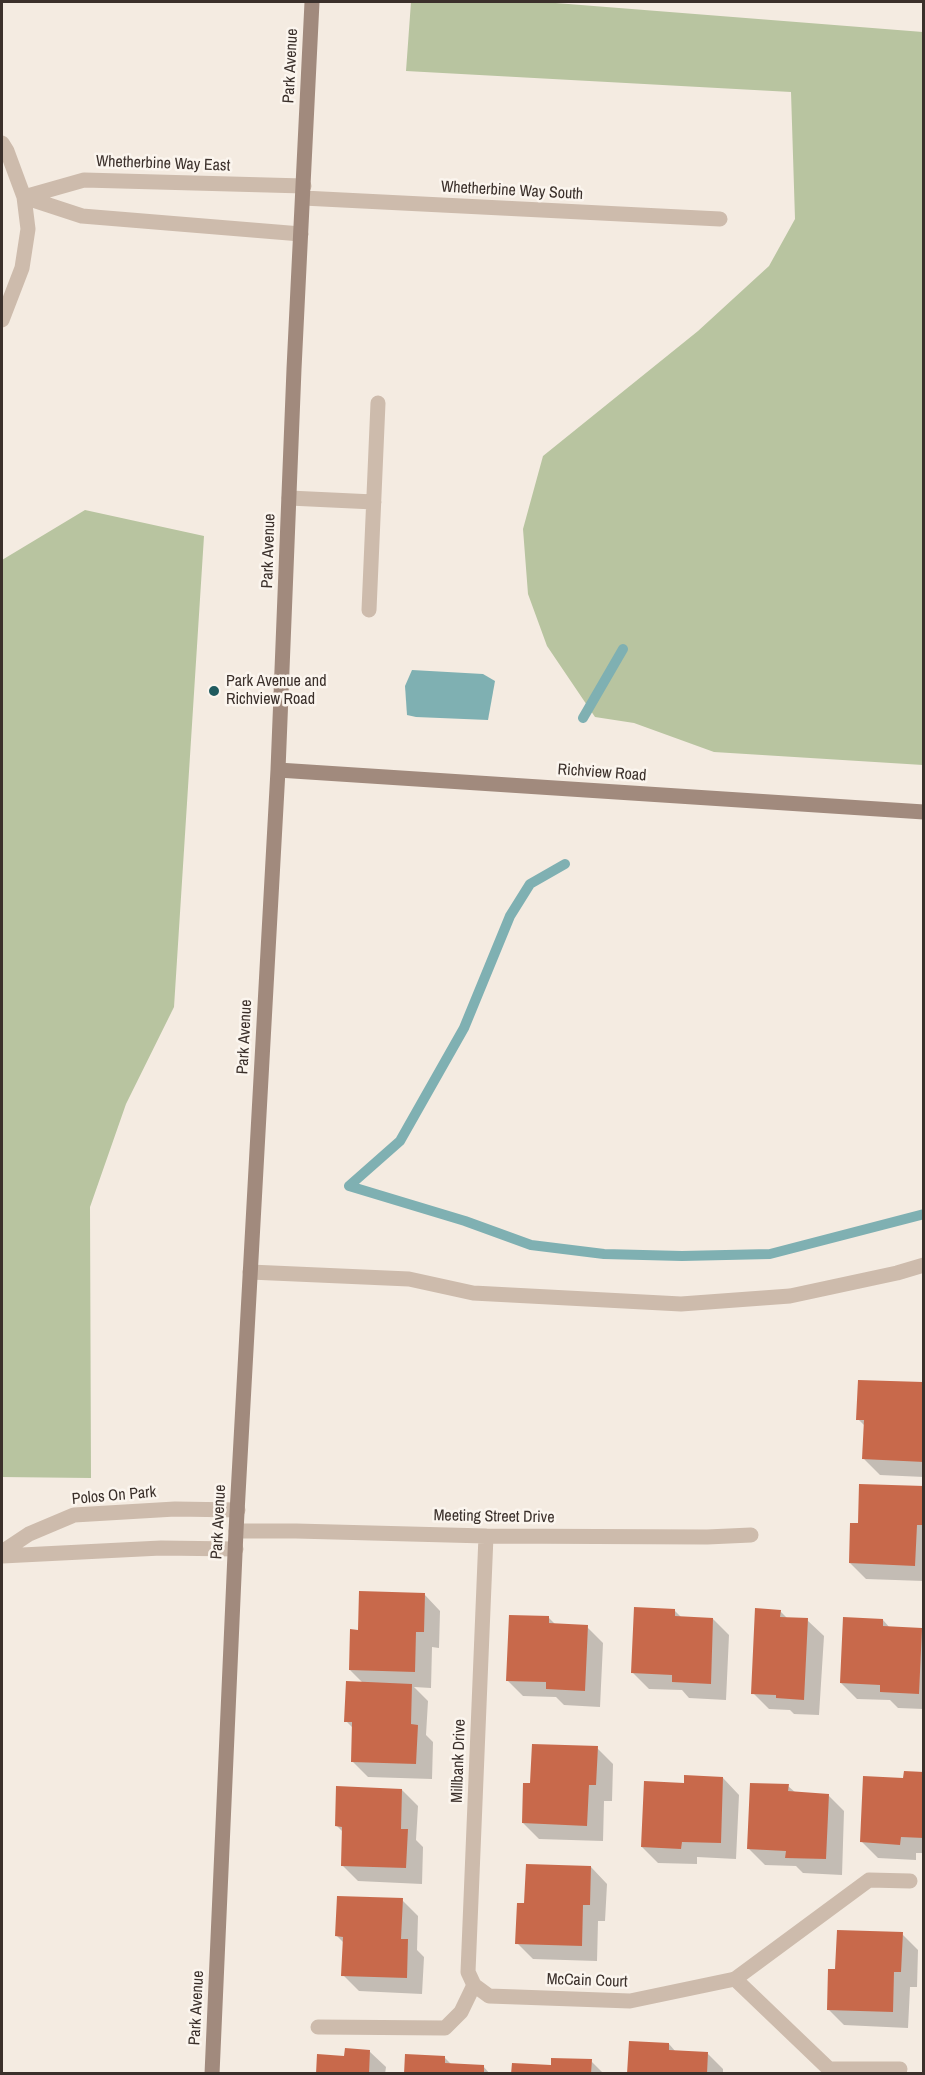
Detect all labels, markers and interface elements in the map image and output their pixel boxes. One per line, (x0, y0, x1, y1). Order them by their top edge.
street label: Park Avenue (279, 28, 303, 104)
street label: Whetherbine Way East (95, 152, 231, 176)
street label: Whetherbine Way South (440, 178, 584, 204)
street label: Park Avenue (258, 513, 280, 589)
place label: Park Avenue and Richview Road (226, 672, 326, 710)
marker: Park Avenue and Richview Road (207, 684, 221, 698)
street label: Richview Road (557, 760, 647, 786)
street label: Park Avenue (233, 999, 257, 1075)
street label: Polos On Park (71, 1483, 157, 1509)
street label: Park Avenue (207, 1484, 231, 1560)
street label: Meeting Street Drive (433, 1506, 555, 1528)
street label: Millbank Drive (448, 1719, 470, 1803)
street label: Park Avenue (185, 1970, 209, 2046)
street label: McCain Court (546, 1970, 628, 1992)

